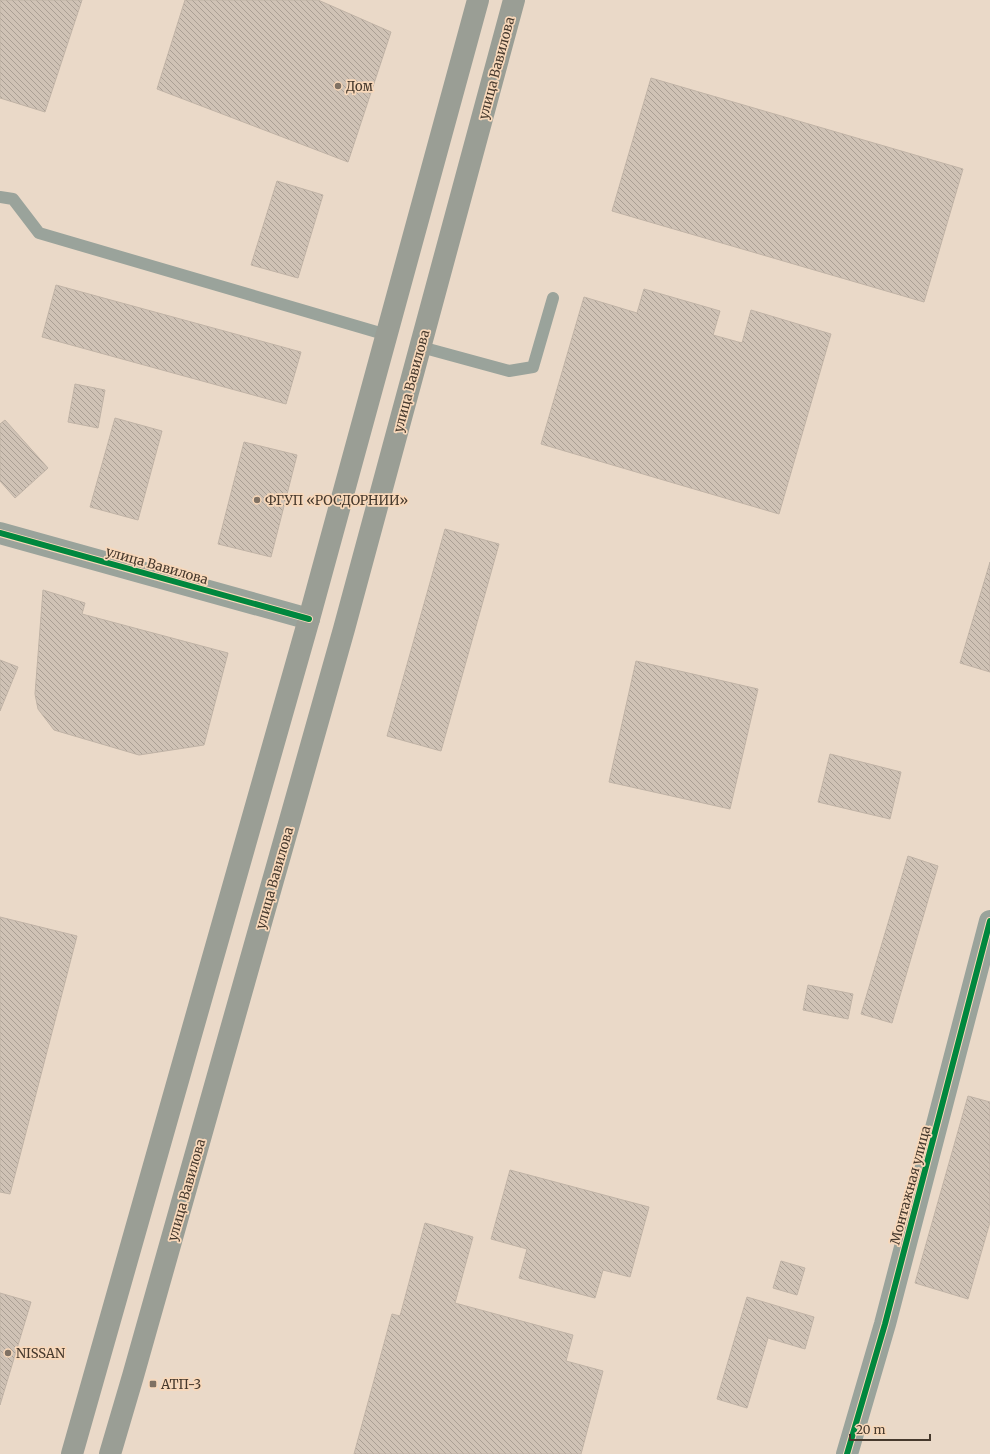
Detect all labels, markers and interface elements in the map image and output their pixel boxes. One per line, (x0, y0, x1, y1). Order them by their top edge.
street label: улица Вавилова (475, 15, 518, 121)
place label: Дом (346, 78, 373, 95)
marker: Дом (333, 81, 343, 91)
street label: улица Вавилова (390, 328, 433, 434)
place label: ФГУП «РОСДОРНИИ» (265, 492, 408, 509)
marker: ФГУП «РОСДОРНИИ» (252, 495, 262, 505)
street label: улица Вавилова (104, 543, 210, 588)
street label: улица Вавилова (252, 825, 297, 931)
street label: Монтажная улица (886, 1124, 935, 1246)
street label: улица Вавилова (164, 1137, 209, 1243)
place label: NISSAN (16, 1345, 65, 1362)
marker: NISSAN (3, 1348, 13, 1358)
place label: АТП-3 (160, 1376, 201, 1393)
marker: АТП-3 (148, 1379, 158, 1389)
scale bar (850, 1416, 930, 1442)
text: 20 m (856, 1422, 885, 1437)

